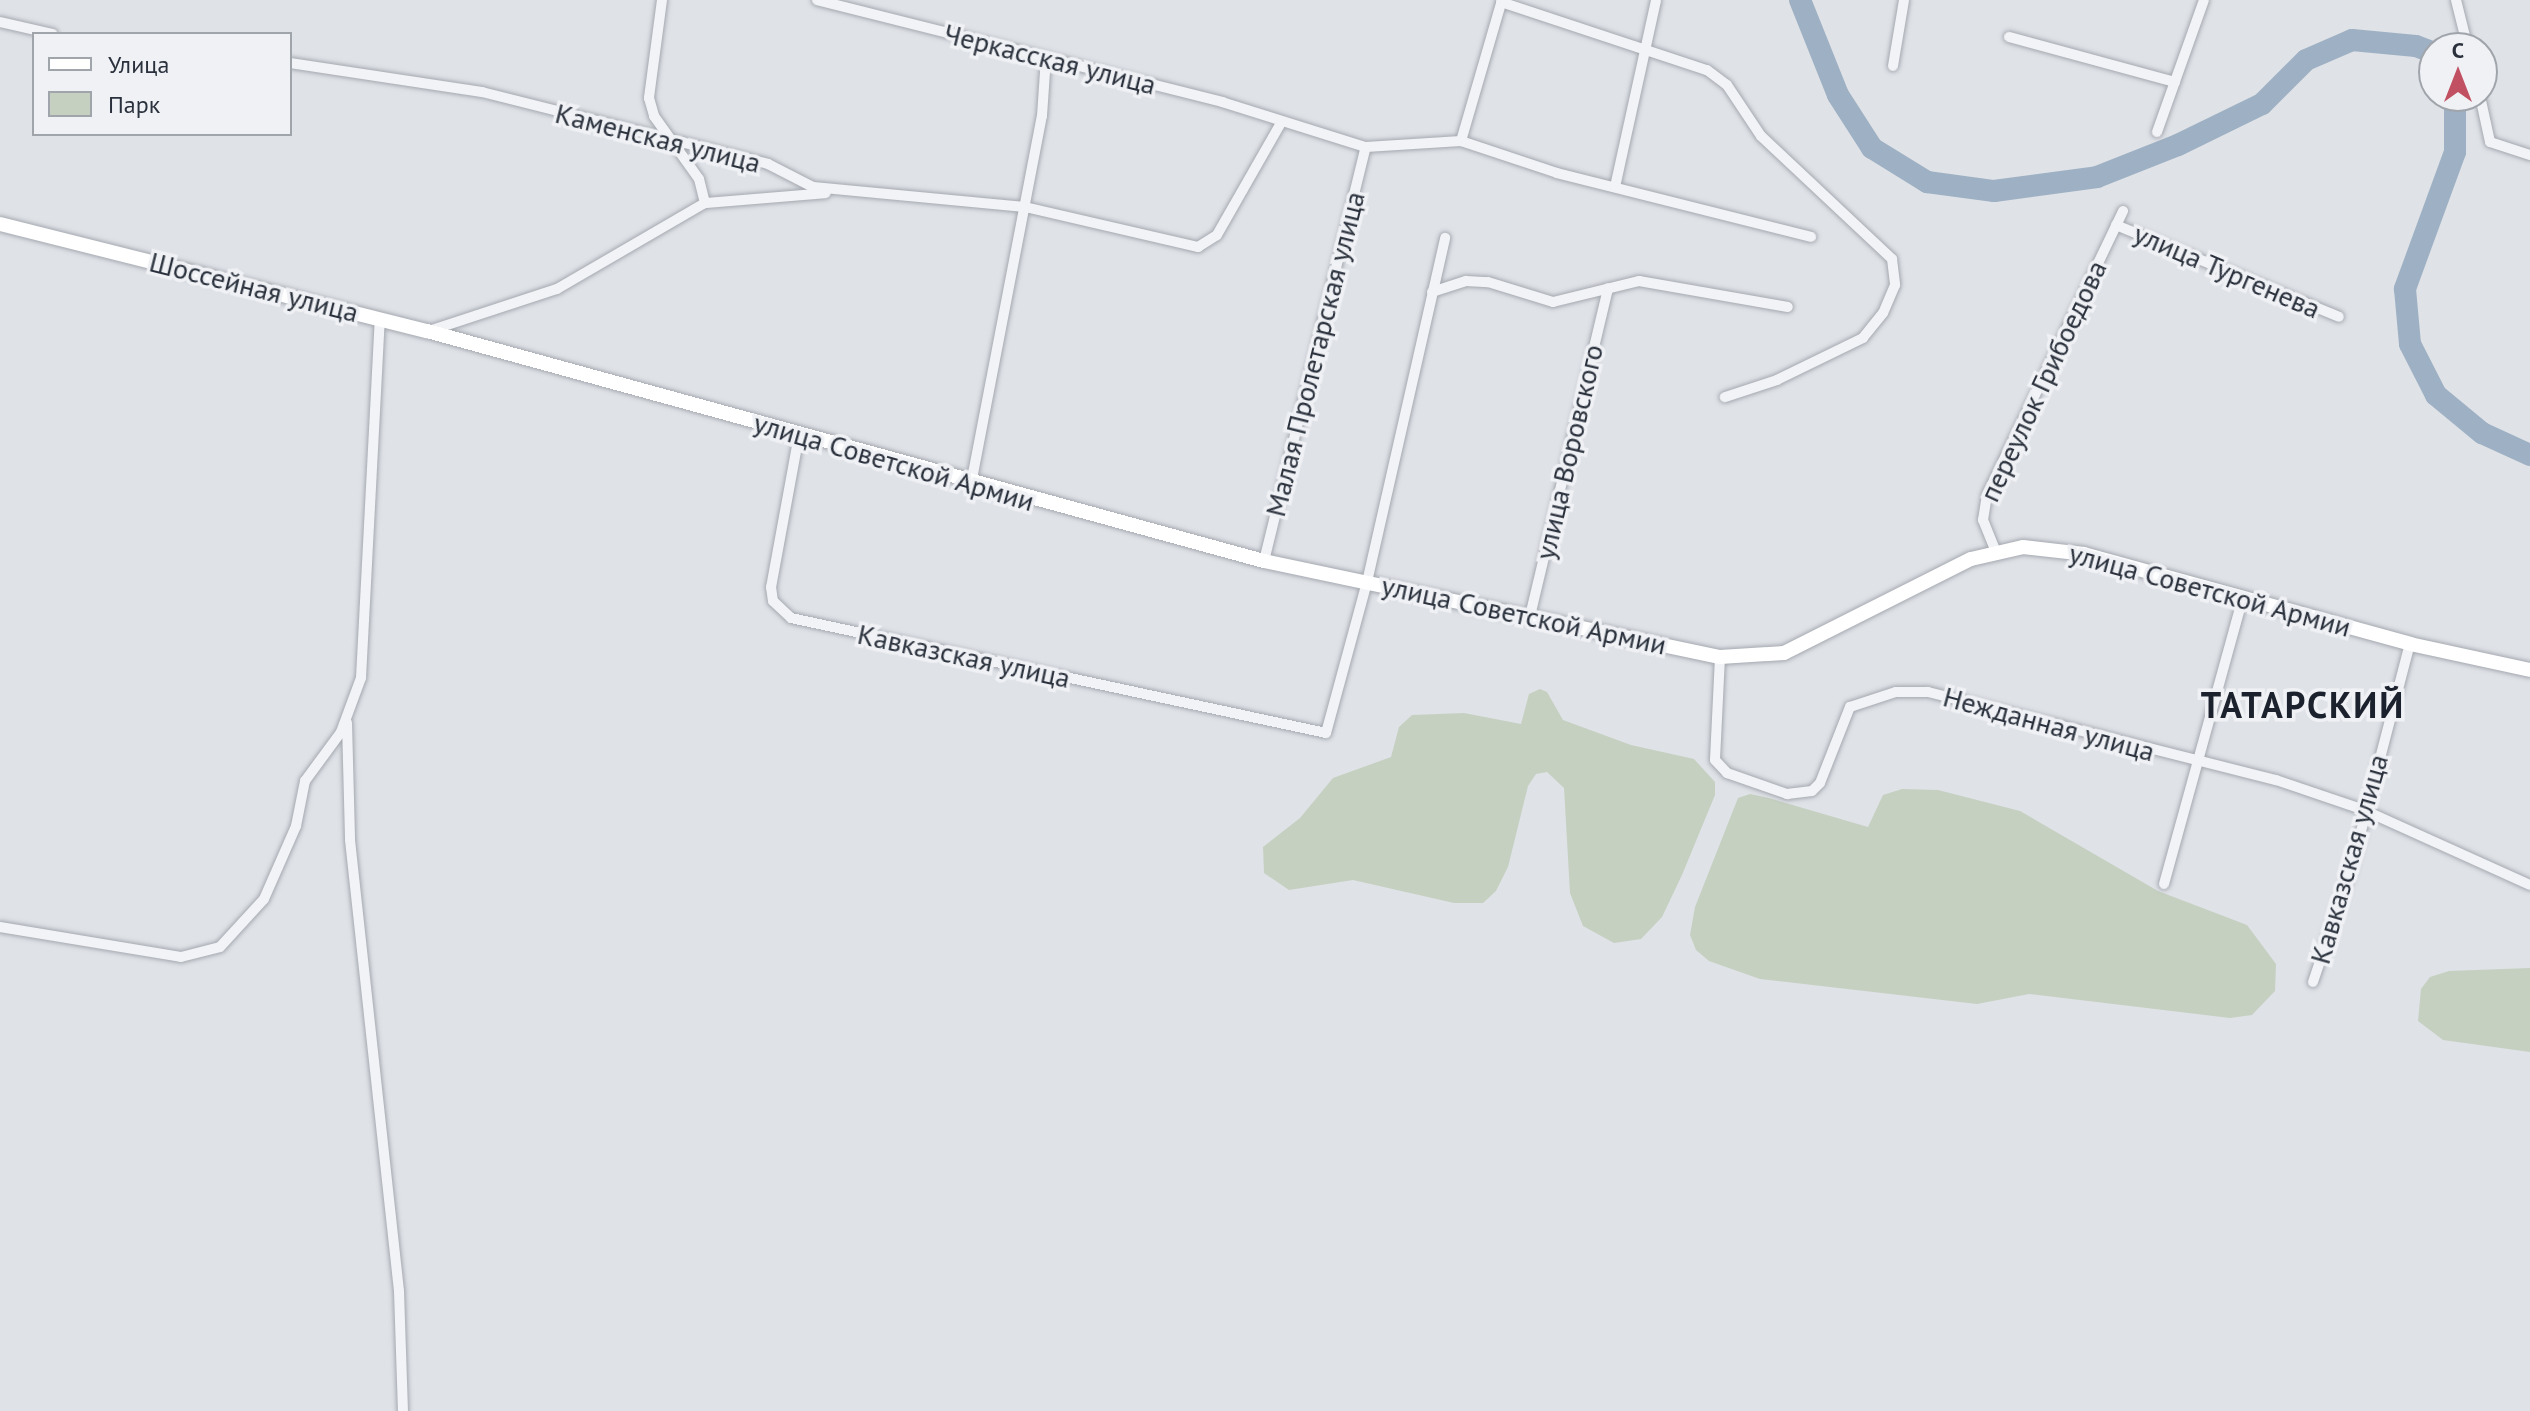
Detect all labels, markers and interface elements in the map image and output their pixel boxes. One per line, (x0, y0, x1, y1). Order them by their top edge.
street label: Черкасская улица (940, 16, 1160, 102)
legend (32, 32, 292, 136)
north arrow (2418, 32, 2498, 112)
text: С (2452, 36, 2464, 64)
text: Улица (108, 49, 169, 80)
text: Парк (108, 89, 160, 120)
street label: Каменская улица (552, 96, 764, 180)
street label: Малая Пролетарская улица (1258, 188, 1372, 520)
street label: улица Тургенева (2128, 216, 2326, 326)
street label: Шоссейная улица (146, 245, 362, 329)
street label: переулок Грибоедова (1972, 255, 2114, 507)
street label: улица Воровского (1528, 341, 1610, 563)
street label: улица Советской Армии (749, 406, 1039, 518)
street label: улица Советской Армии (2065, 536, 2355, 644)
street label: улица Советской Армии (1378, 568, 1670, 662)
street label: Кавказская улица (855, 617, 1073, 695)
street label: Нежданная улица (1940, 680, 2158, 768)
district label: ТАТАРСКИЙ (2201, 683, 2405, 727)
street label: Кавказская улица (2303, 750, 2395, 968)

